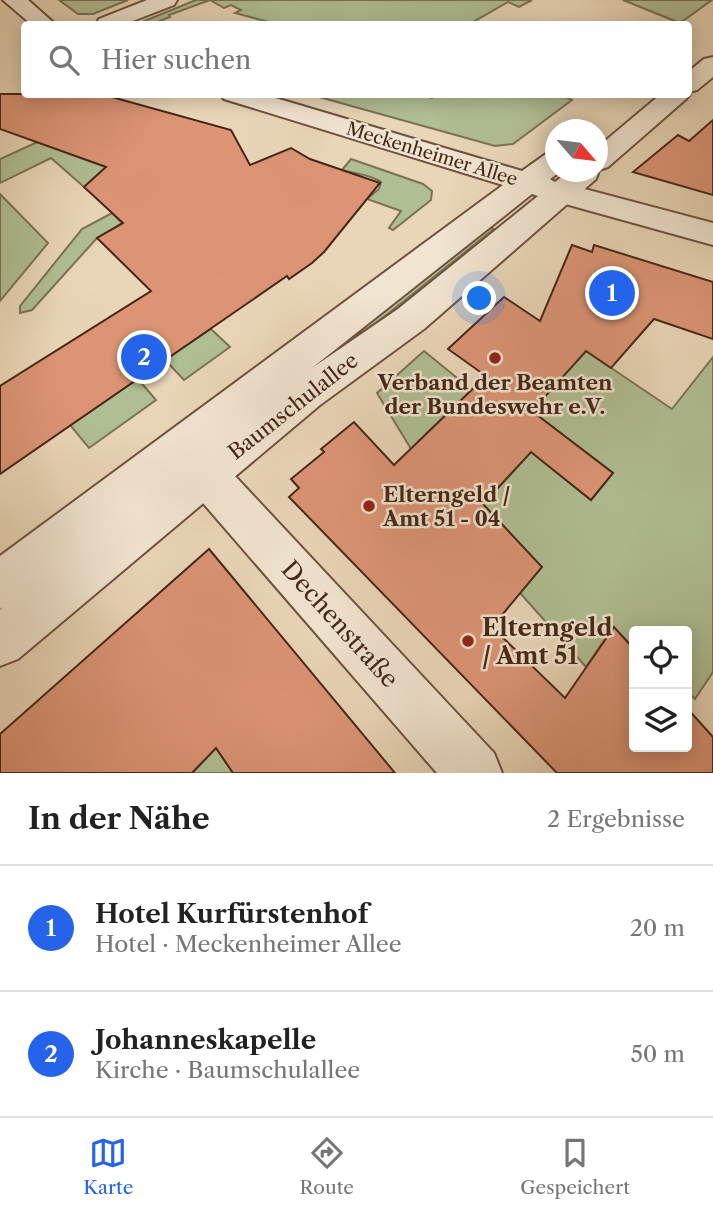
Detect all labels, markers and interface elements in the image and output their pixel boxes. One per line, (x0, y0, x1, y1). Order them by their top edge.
search box (21, 21, 692, 98)
icon: search (45, 41, 83, 79)
text: Hier suchen (101, 44, 251, 76)
street label: Meckenheimer Allee (344, 118, 520, 190)
north arrow (545, 119, 608, 182)
pin: 1 (589, 267, 635, 319)
your location (462, 281, 496, 315)
pin: 2 (121, 331, 167, 383)
street label: Baumschulallee (223, 348, 363, 464)
marker: Verband der Beamten der Bundeswehr e.V. (487, 350, 503, 366)
place label: Verband der Beamten der Bundeswehr e.V. (377, 370, 613, 419)
place label: Elterngeld / Amt 51 - 04 (382, 482, 510, 531)
marker: Elterngeld / Amt 51 - 04 (361, 498, 377, 514)
street label: Dechenstraße (276, 555, 404, 693)
place label: Elterngeld / Amt 51 (482, 613, 613, 670)
map controls (629, 626, 692, 752)
button: locate (629, 626, 692, 689)
marker: Elterngeld / Amt 51 (460, 633, 476, 649)
button: layers (629, 689, 692, 752)
text: In der Nähe (28, 800, 210, 837)
text: 2 Ergebnisse (547, 805, 685, 833)
text: Hotel Kurfürstenhof (95, 898, 368, 930)
text: 1 (46, 914, 56, 942)
text: 20 m (630, 914, 685, 942)
text: Hotel · Meckenheimer Allee (95, 930, 402, 958)
text: Johanneskapelle (95, 1024, 316, 1056)
text: 2 (44, 1040, 58, 1068)
text: 50 m (630, 1040, 685, 1068)
text: Kirche · Baumschulallee (95, 1056, 360, 1084)
tab: Karte (83, 1134, 133, 1199)
tab: Route (300, 1134, 354, 1199)
tab: Gespeichert (520, 1134, 630, 1199)

